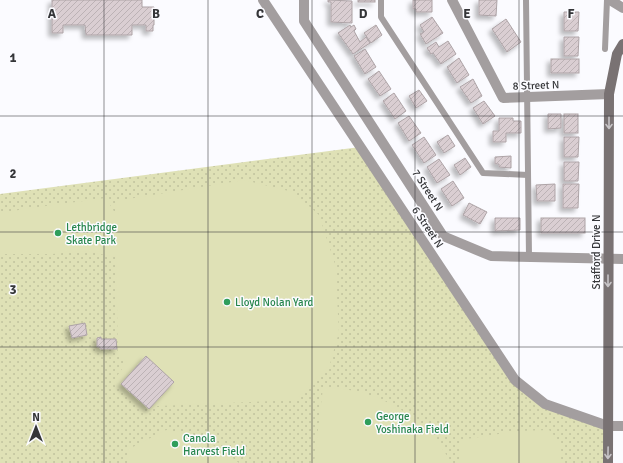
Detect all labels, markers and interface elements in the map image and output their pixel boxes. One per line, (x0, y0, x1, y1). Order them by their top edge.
text: A (48, 6, 57, 22)
text: B (152, 6, 160, 22)
text: C (256, 6, 264, 22)
text: D (359, 6, 368, 22)
text: E (463, 6, 471, 22)
text: F (568, 6, 575, 22)
text: 1 (9, 50, 17, 66)
street label: 8 Street N (512, 78, 560, 93)
one-way arrow (605, 116, 613, 129)
text: 2 (9, 166, 17, 182)
street label: 7 Street N (409, 167, 446, 213)
street label: 6 Street N (409, 204, 446, 250)
street label: Stafford Drive N (590, 215, 603, 289)
place label: Lethbridge Skate Park (66, 221, 117, 247)
marker: Lethbridge Skate Park (53, 228, 63, 238)
one-way arrow (604, 274, 612, 287)
text: 3 (9, 282, 17, 298)
place label: Lloyd Nolan Yard (235, 296, 314, 309)
marker: Lloyd Nolan Yard (222, 297, 232, 307)
north arrow (16, 407, 56, 447)
place label: George Yoshinaka Field (376, 410, 449, 436)
text: N (32, 411, 40, 424)
marker: George Yoshinaka Field (363, 417, 373, 427)
place label: Canola Harvest Field (183, 432, 245, 458)
marker: Canola Harvest Field (170, 439, 180, 449)
one-way arrow (604, 446, 612, 459)

